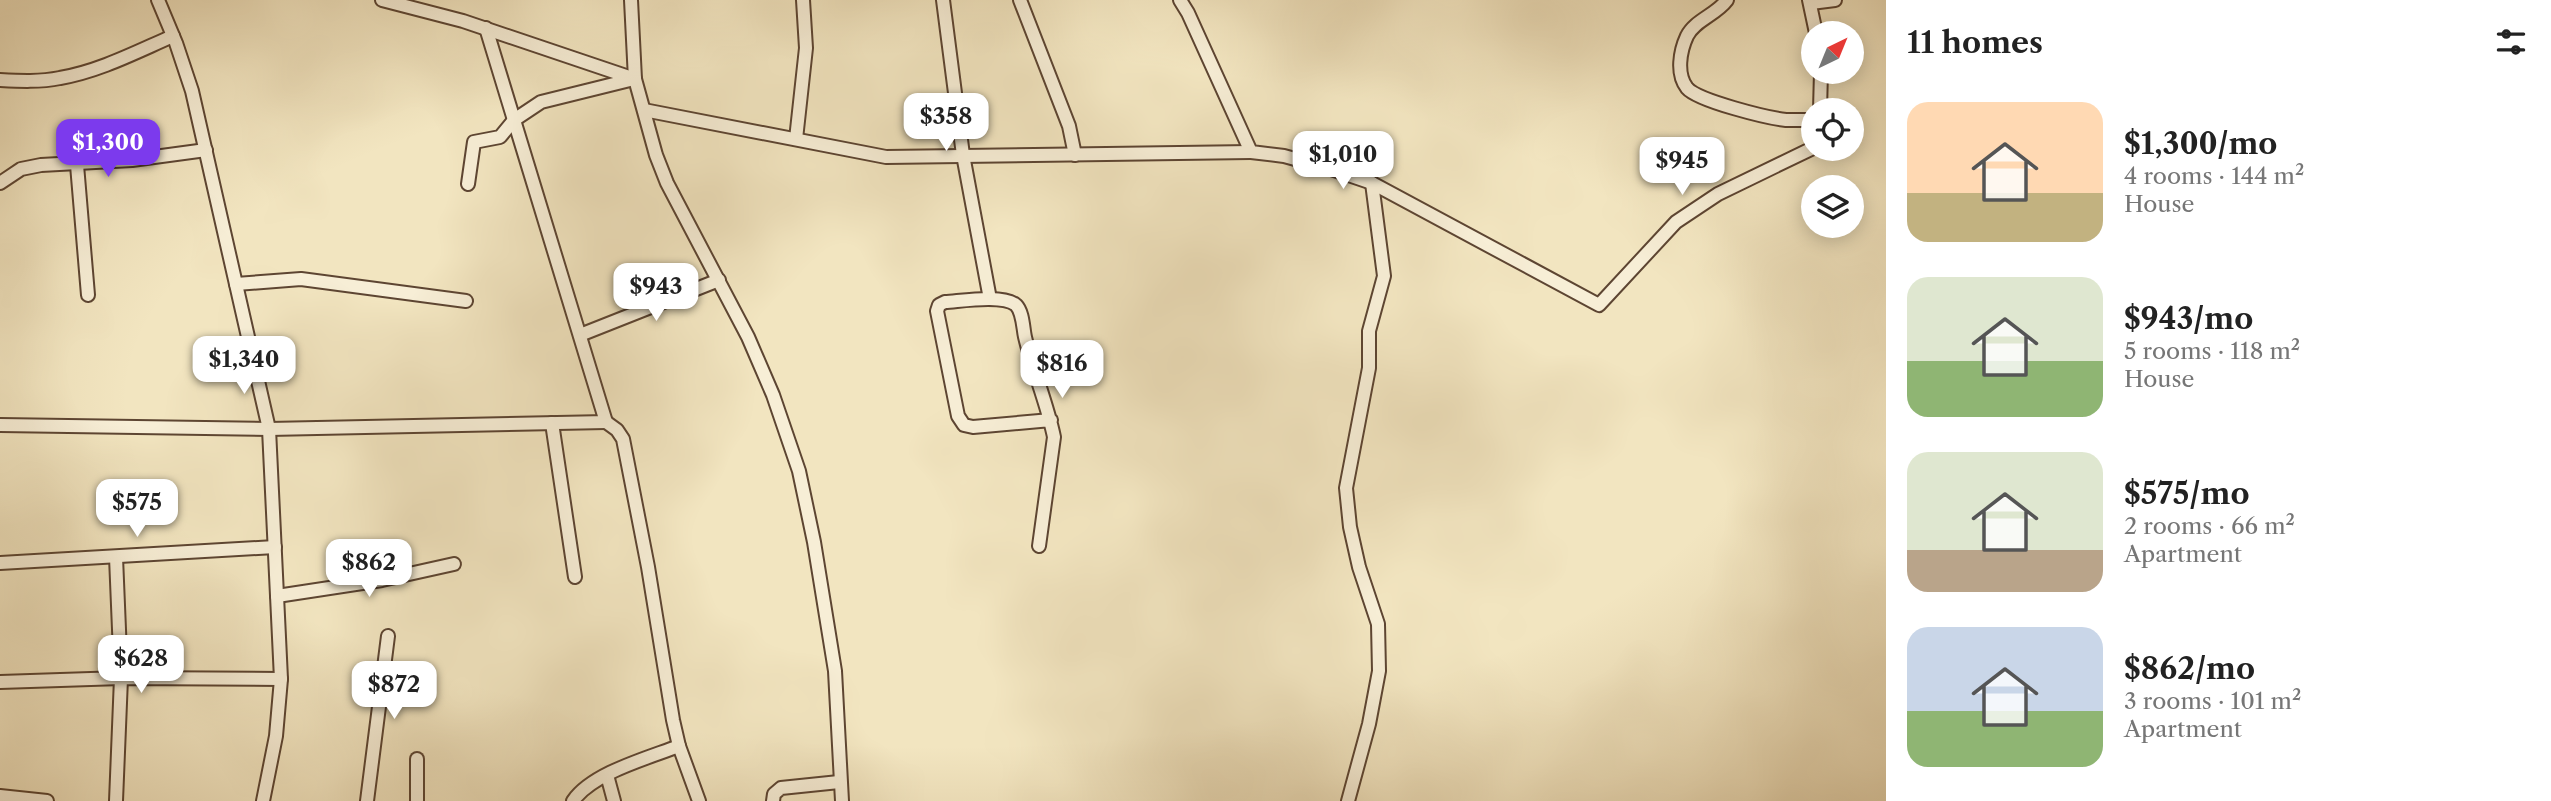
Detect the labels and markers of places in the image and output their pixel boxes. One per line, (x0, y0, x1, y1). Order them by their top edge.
pin: $358 (905, 94, 987, 153)
pin: $1,300 (51, 120, 165, 179)
pin: $1,010 (1286, 132, 1400, 191)
pin: $945 (1641, 138, 1723, 197)
pin: $943 (615, 264, 697, 323)
pin: $1,340 (187, 336, 301, 396)
pin: $816 (1021, 340, 1103, 400)
pin: $575 (96, 480, 178, 539)
pin: $862 (328, 540, 410, 599)
pin: $628 (100, 636, 182, 695)
pin: $872 (353, 662, 435, 721)

